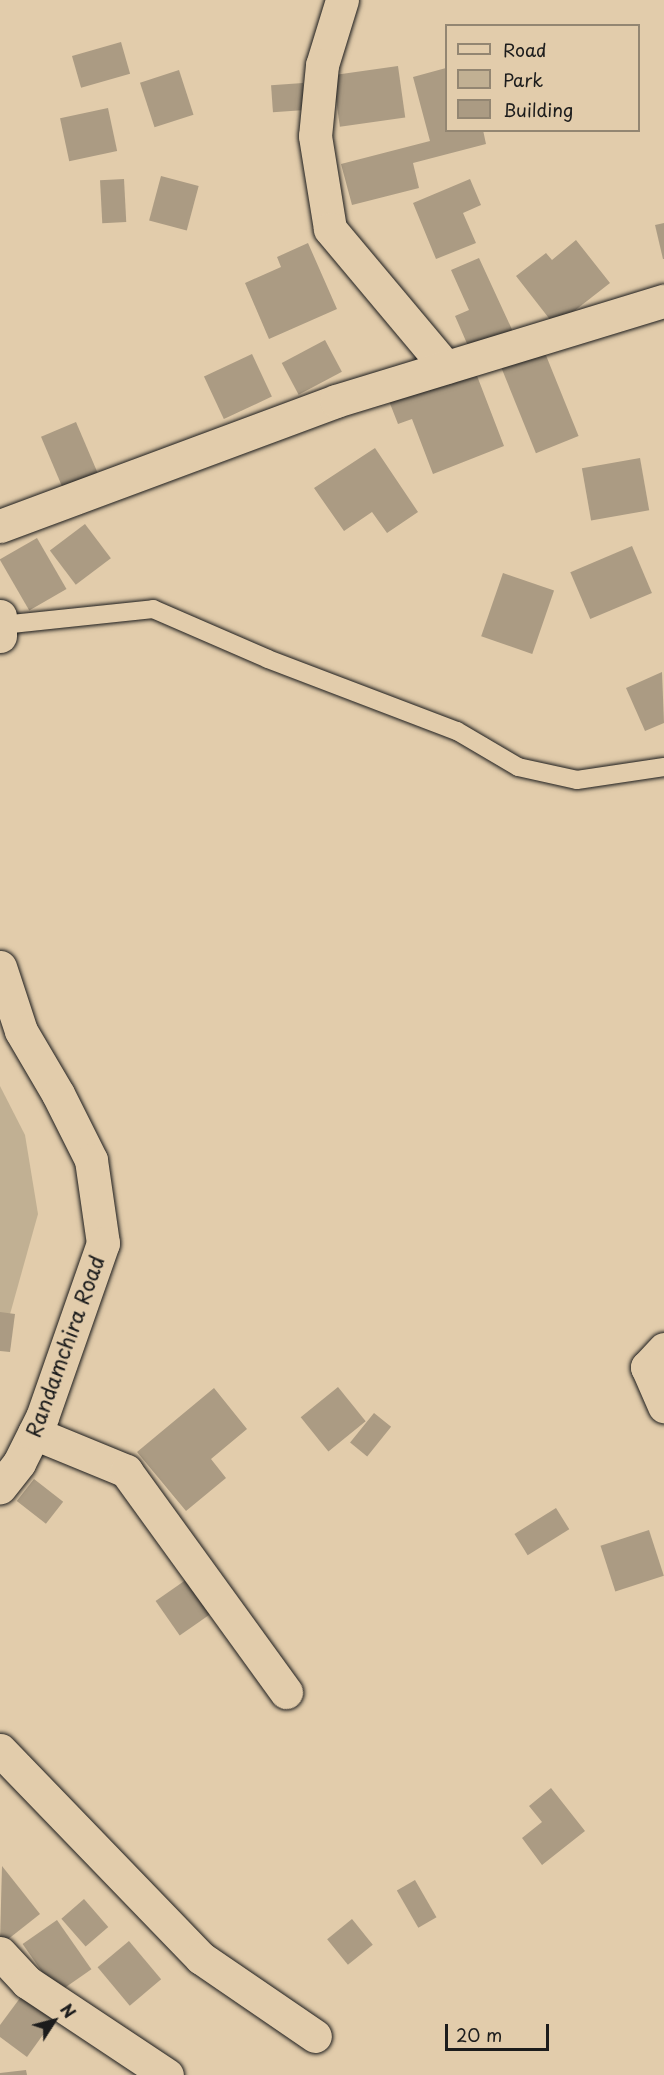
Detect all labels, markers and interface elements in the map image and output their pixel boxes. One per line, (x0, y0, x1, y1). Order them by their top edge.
legend (445, 24, 640, 132)
text: Road (503, 36, 547, 63)
text: Park (503, 66, 543, 93)
text: Building (503, 96, 573, 123)
street label: Randamchira Road (19, 1251, 109, 1441)
north arrow (24, 1991, 84, 2051)
text: N (55, 1998, 82, 2023)
scale bar (448, 2012, 552, 2050)
text: 20 m (456, 2021, 502, 2048)

